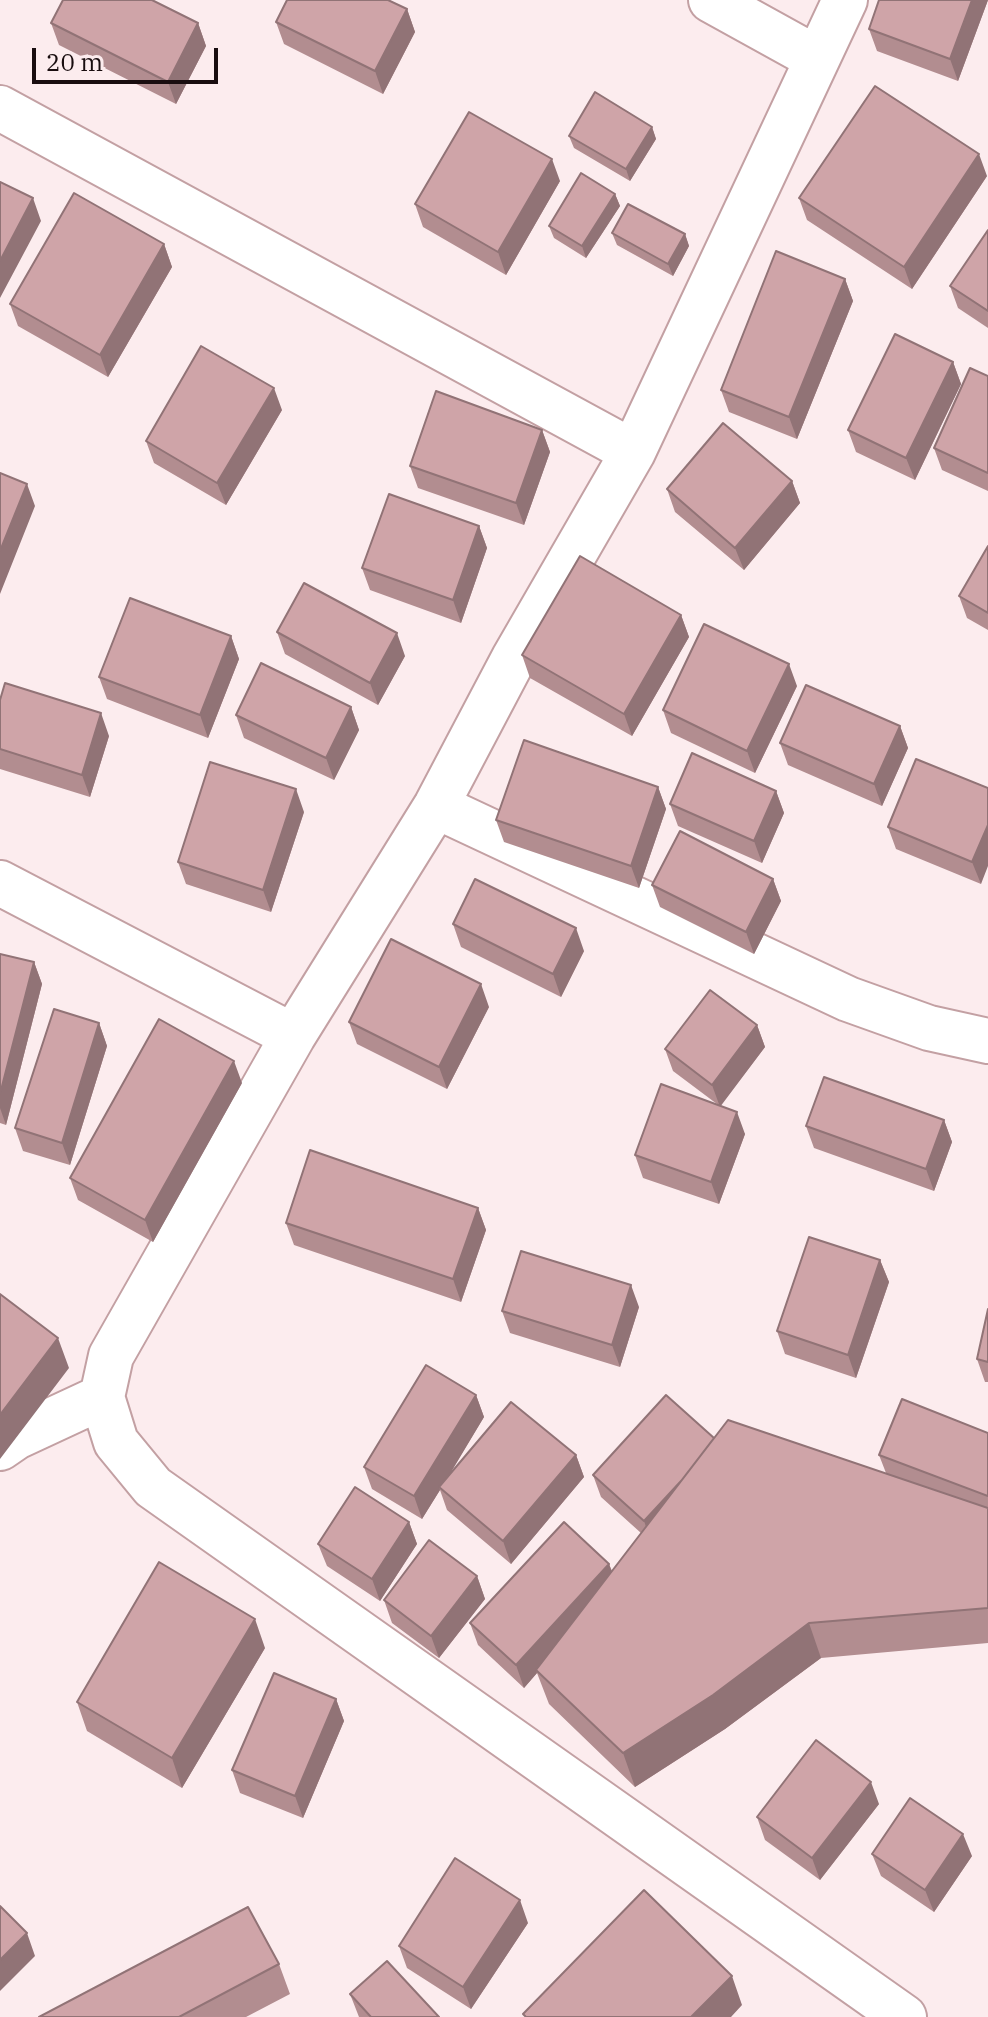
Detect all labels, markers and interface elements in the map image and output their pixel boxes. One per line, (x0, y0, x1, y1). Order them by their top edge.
scale bar (36, 32, 222, 82)
text: 20 m (46, 46, 103, 78)

